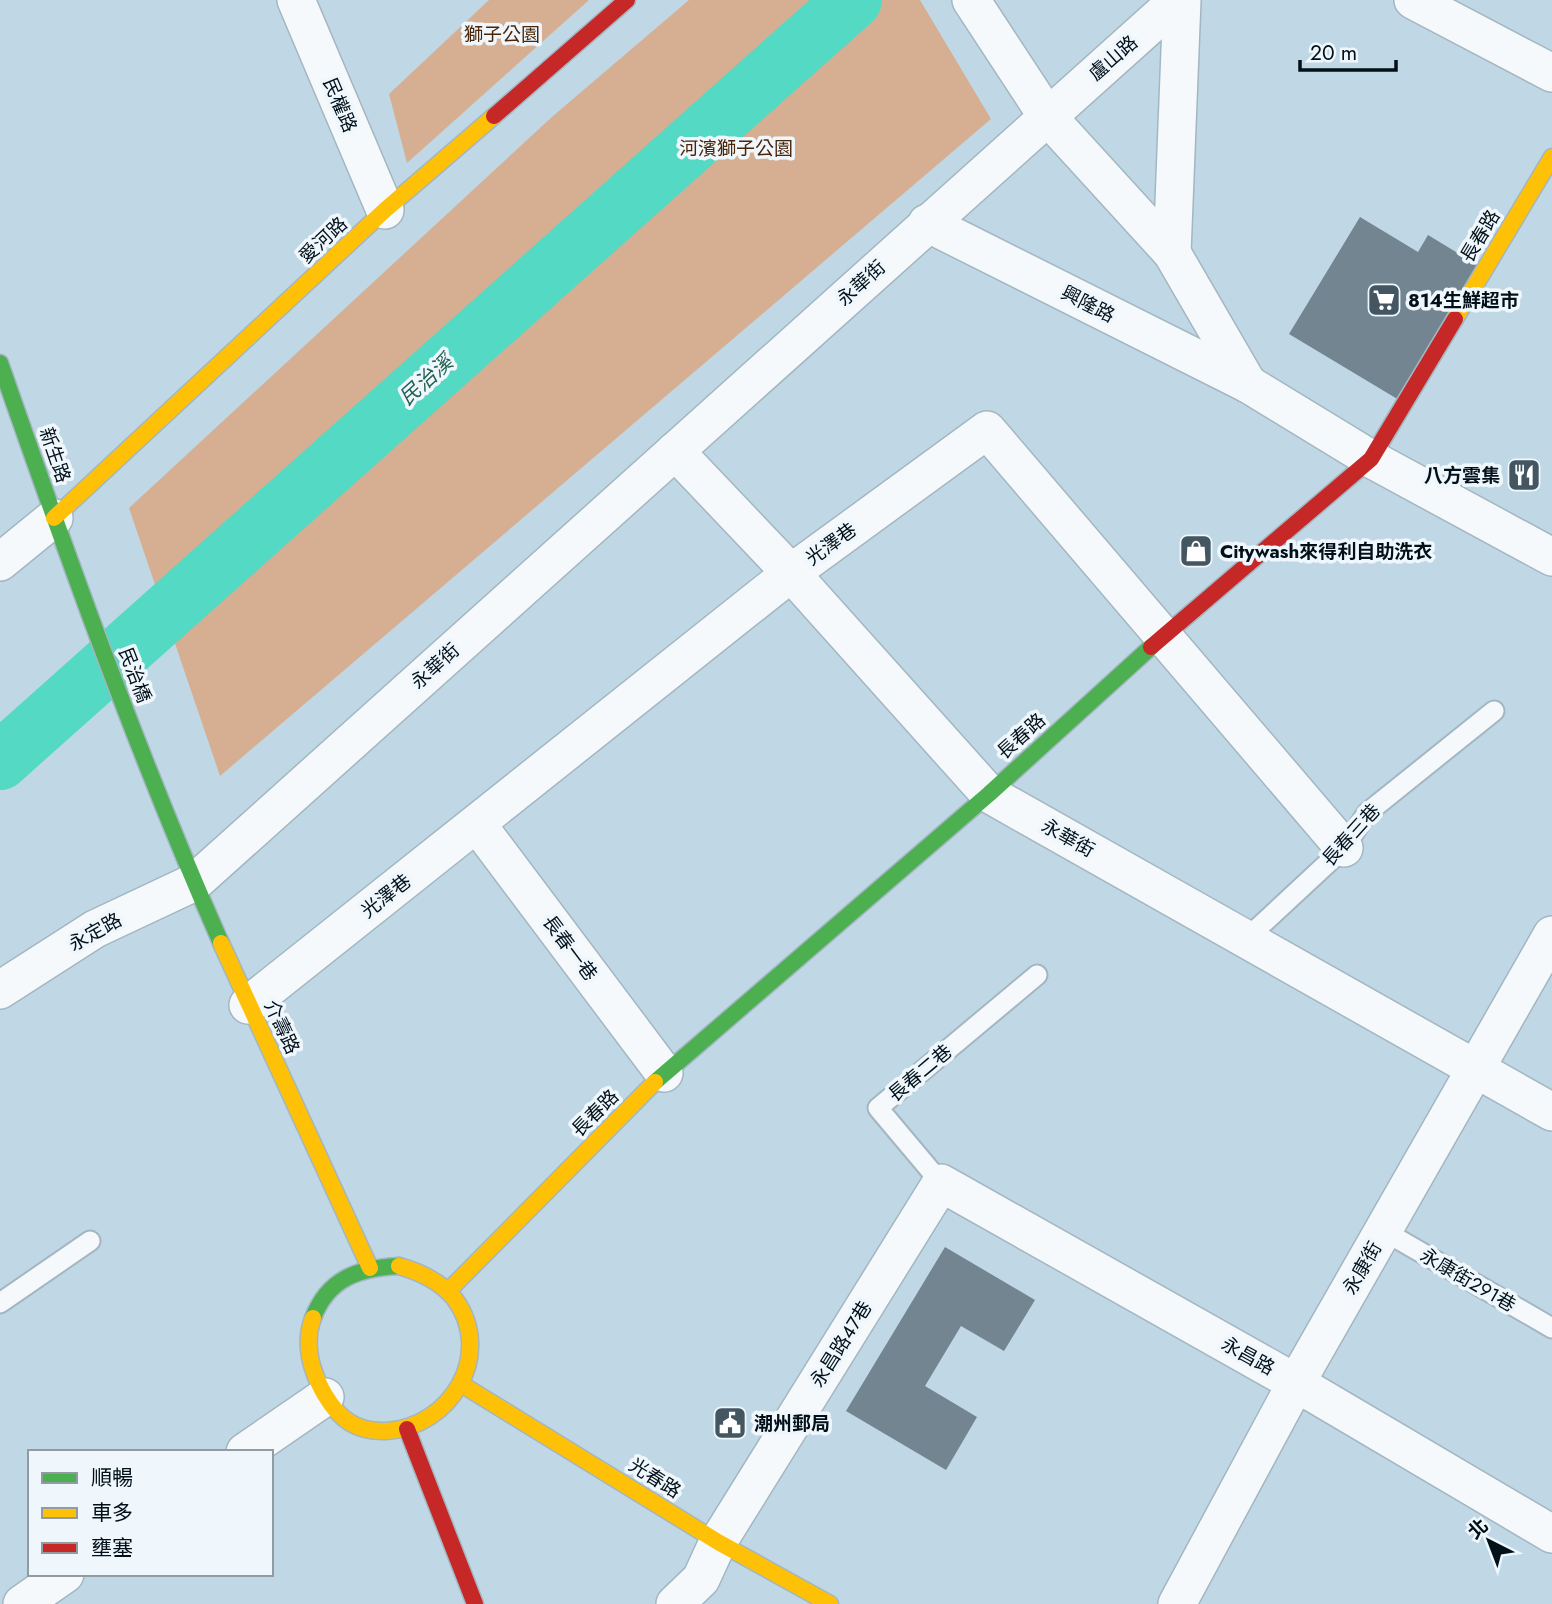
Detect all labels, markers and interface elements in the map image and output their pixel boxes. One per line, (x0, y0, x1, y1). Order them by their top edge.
park label: 獅子公園 (464, 21, 540, 48)
scale bar (1300, 28, 1396, 72)
street label: 盧山路 (1083, 29, 1143, 87)
text: 20 m (1310, 38, 1357, 68)
street label: 民權路 (316, 73, 364, 137)
park label: 河濱獅子公園 (679, 135, 793, 162)
street label: 長春路 (1454, 205, 1506, 267)
street label: 愛河路 (293, 211, 353, 269)
street label: 永華街 (831, 254, 891, 312)
street label: 興隆路 (1056, 279, 1120, 329)
supermarket icon: 814生鮮超市 (1365, 281, 1403, 319)
place label: 814生鮮超市 (1408, 287, 1519, 314)
water label: 民治溪 (393, 346, 462, 412)
street label: 新生路 (33, 424, 77, 486)
restaurant icon: 八方雲集 (1505, 456, 1543, 494)
place label: 八方雲集 (1424, 462, 1500, 489)
street label: 光澤巷 (800, 516, 862, 572)
shop icon: Citywash來得利自助洗衣 (1177, 532, 1215, 570)
place label: Citywash來得利自助洗衣 (1220, 538, 1432, 565)
street label: 永華街 (405, 637, 465, 695)
street label: 民治橋 (112, 644, 158, 706)
street label: 長春路 (991, 707, 1051, 765)
street label: 長春三巷 (1316, 798, 1386, 872)
street label: 永華街 (1037, 812, 1099, 864)
street label: 光澤巷 (355, 868, 417, 924)
street label: 永定路 (64, 906, 126, 958)
street label: 長春一巷 (536, 910, 604, 986)
street label: 介壽路 (258, 995, 306, 1059)
street label: 長春二巷 (882, 1038, 958, 1108)
street label: 長春路 (565, 1083, 625, 1143)
street label: 永康街 (1336, 1237, 1388, 1299)
street label: 永康街291巷 (1415, 1242, 1521, 1318)
street label: 永昌路47巷 (804, 1296, 878, 1392)
street label: 永昌路 (1217, 1330, 1279, 1382)
public building icon: 潮州郵局 (711, 1404, 749, 1442)
place label: 潮州郵局 (754, 1410, 830, 1437)
legend (28, 1450, 273, 1576)
street label: 光春路 (624, 1451, 686, 1505)
text: 順暢 (91, 1463, 133, 1493)
text: 車多 (91, 1498, 133, 1528)
north arrow (1454, 1506, 1524, 1576)
text: 北 (1462, 1512, 1494, 1545)
text: 壅塞 (91, 1533, 133, 1563)

